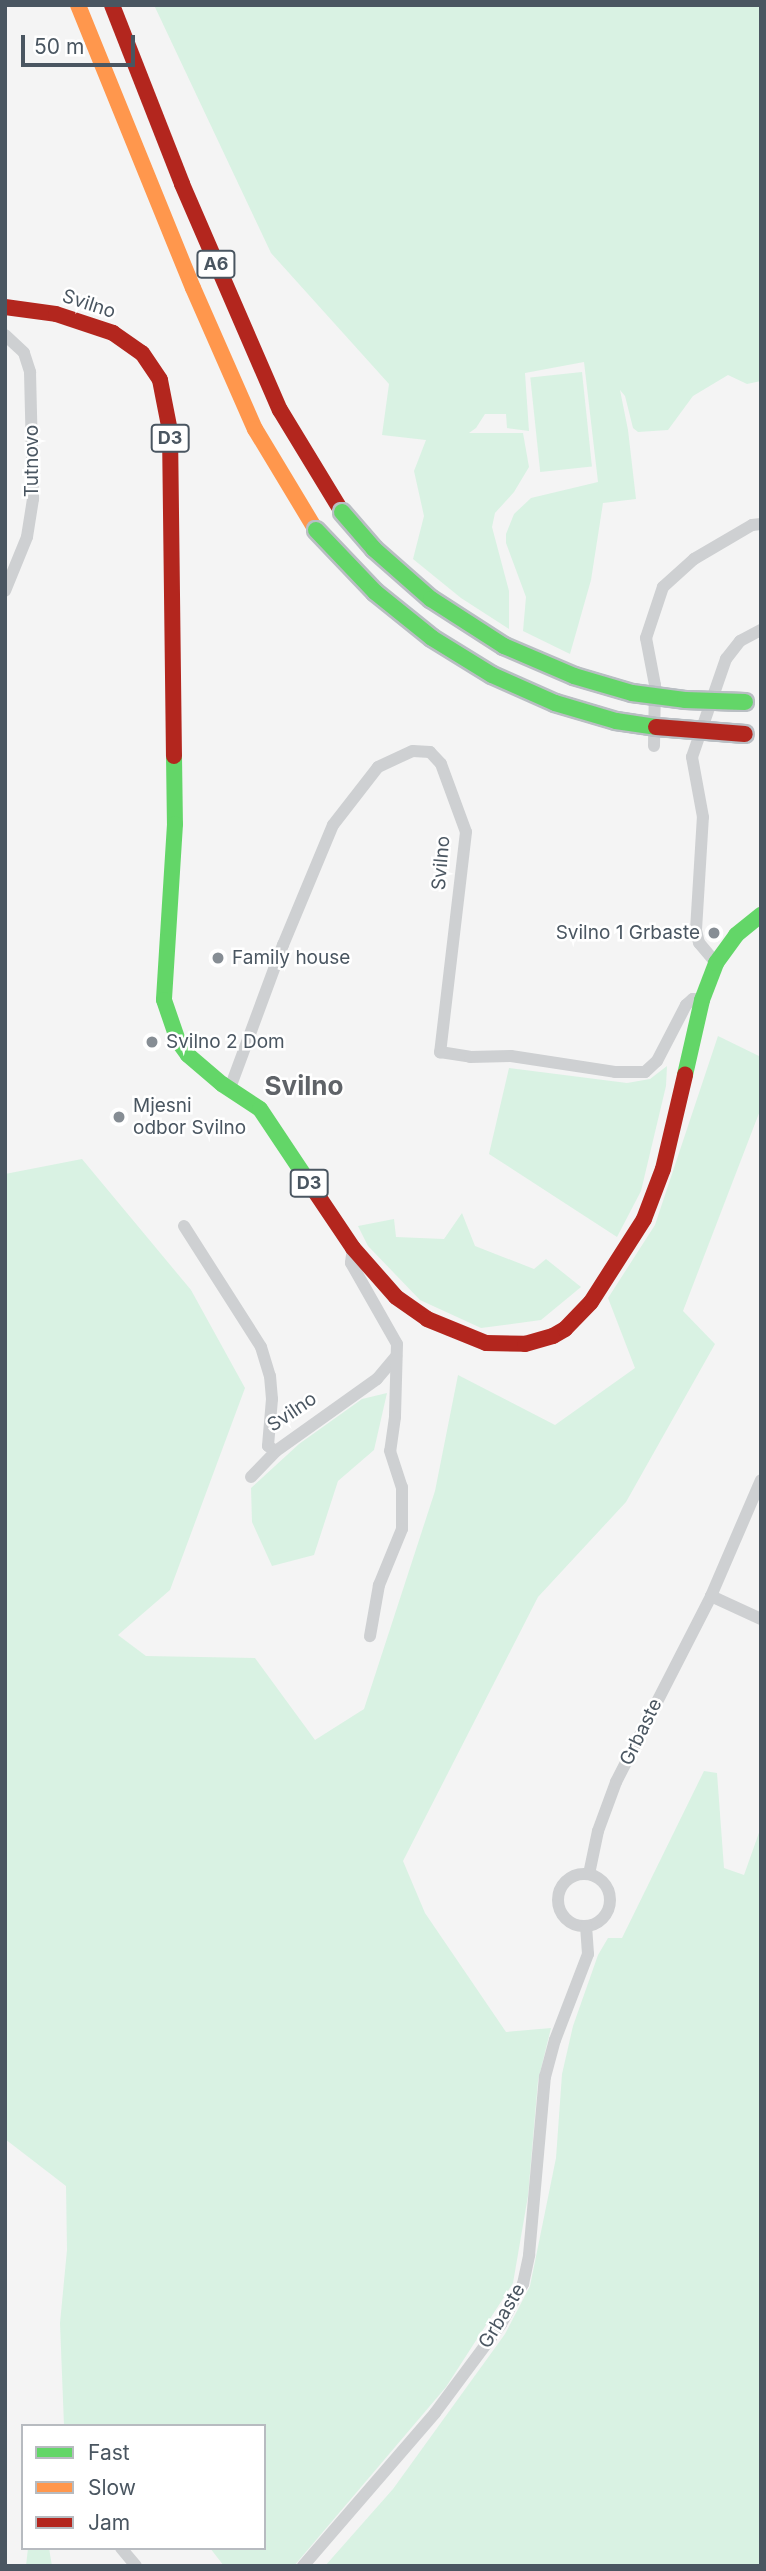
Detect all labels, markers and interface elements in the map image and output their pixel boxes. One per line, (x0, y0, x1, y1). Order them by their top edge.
scale bar (24, 21, 138, 65)
text: 50 m (34, 34, 84, 59)
road number: A6 (195, 250, 237, 278)
street label: Svilno (59, 285, 119, 323)
road number: D3 (149, 424, 191, 452)
street label: Tutnovo (21, 425, 43, 497)
street label: Svilno (427, 835, 455, 891)
place label: Svilno 1 Grbaste (556, 922, 700, 944)
marker: Svilno 1 Grbaste (706, 925, 722, 941)
place label: Family house (232, 947, 350, 969)
marker: Family house (210, 950, 226, 966)
place label: Svilno 2 Dom (166, 1031, 285, 1053)
marker: Svilno 2 Dom (144, 1034, 160, 1050)
district label: Svilno (265, 1070, 343, 1102)
place label: Mjesni odbor Svilno (133, 1095, 246, 1139)
marker: Mjesni odbor Svilno (111, 1109, 127, 1125)
road number: D3 (288, 1168, 330, 1198)
street label: Svilno (263, 1387, 321, 1437)
street label: Grbaste (615, 1695, 667, 1769)
street label: Grbaste (474, 2280, 530, 2352)
legend (21, 2424, 266, 2550)
text: Fast (88, 2440, 130, 2465)
text: Slow (88, 2475, 136, 2500)
text: Jam (88, 2510, 130, 2535)

